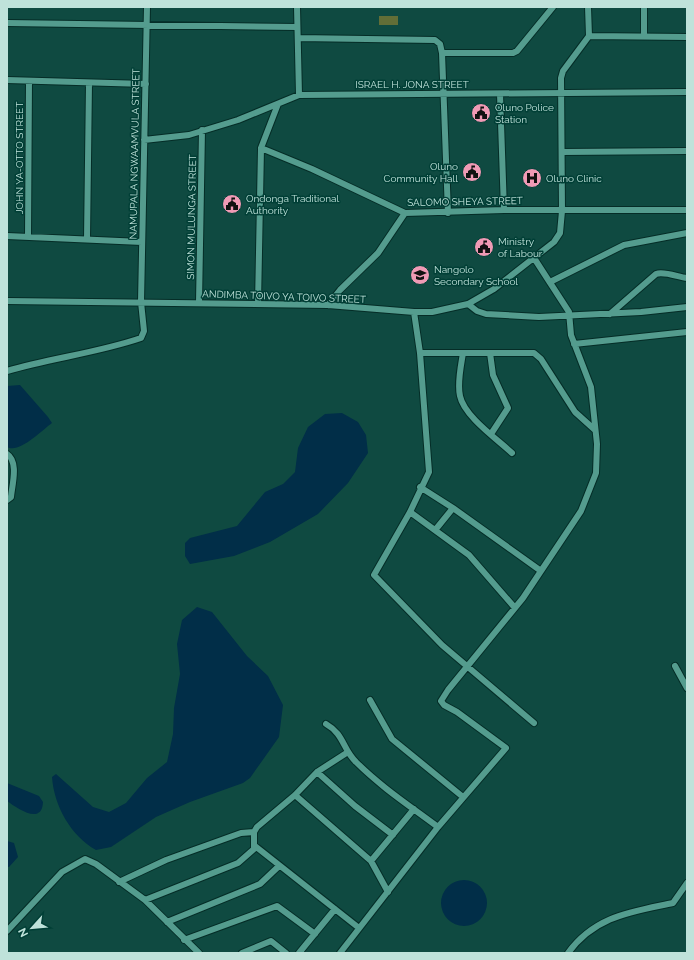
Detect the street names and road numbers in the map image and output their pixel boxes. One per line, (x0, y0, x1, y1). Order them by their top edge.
street label: NAMUPALA NGWAAMVULA STREET (128, 68, 141, 240)
street label: ISRAEL H. JONA STREET (355, 79, 469, 90)
street label: JOHN YA-OTTO STREET (14, 102, 25, 214)
street label: SIMON MULUNGA STREET (185, 154, 198, 280)
street label: SALOMO SHEYA STREET (407, 195, 523, 208)
street label: ANDIMBA TOIVO YA TOIVO STREET (202, 288, 366, 305)

